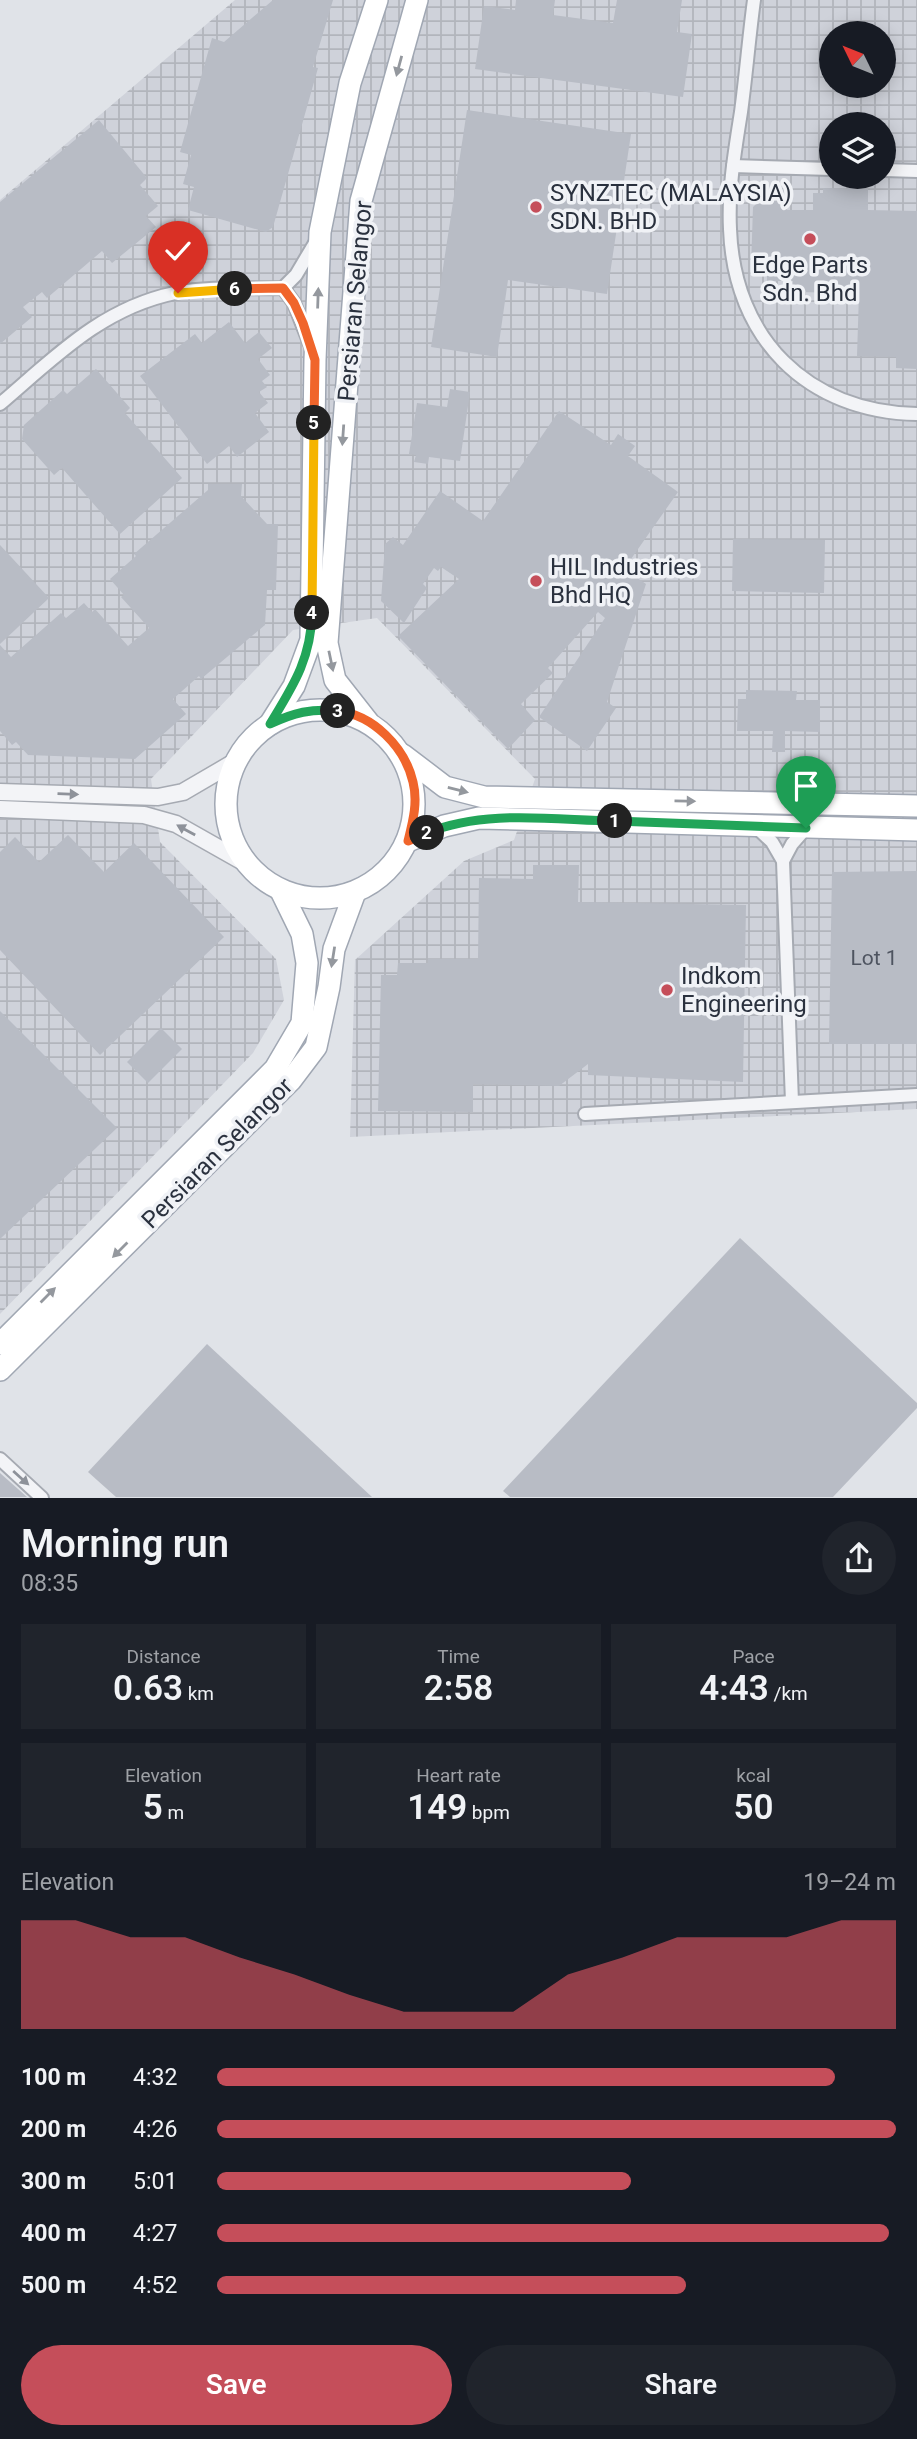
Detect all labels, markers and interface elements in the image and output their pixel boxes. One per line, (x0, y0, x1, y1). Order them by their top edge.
north arrow (819, 21, 896, 98)
map controls (819, 21, 896, 189)
one-way arrow (393, 56, 403, 77)
button: layers (819, 112, 896, 189)
place label: SYNZTEC (MALAYSIA) SDN. BHD (550, 179, 792, 235)
street label: Persiaran Selangor (332, 199, 378, 403)
marker: SYNZTEC (MALAYSIA) SDN. BHD (528, 199, 544, 215)
pin (148, 221, 208, 293)
marker: Edge Parts Sdn. Bhd (802, 231, 818, 247)
icon: check (159, 232, 197, 270)
place label: Edge Parts Sdn. Bhd (752, 251, 868, 307)
pin: 6 (218, 272, 252, 306)
text: 6 (229, 277, 240, 300)
one-way arrow (312, 286, 323, 308)
pin: 5 (296, 406, 332, 440)
text: 5 (308, 411, 319, 434)
one-way arrow (337, 424, 348, 446)
place label: HIL Industries Bhd HQ (550, 553, 698, 609)
marker: HIL Industries Bhd HQ (528, 573, 544, 589)
pin: 4 (294, 596, 330, 630)
text: 4 (306, 601, 317, 624)
one-way arrow (326, 650, 337, 672)
pin: 3 (320, 694, 356, 728)
text: 3 (332, 699, 343, 722)
pin (776, 756, 836, 828)
icon: arrive (787, 767, 825, 805)
one-way arrow (447, 785, 469, 796)
one-way arrow (57, 789, 79, 800)
one-way arrow (674, 795, 696, 807)
pin: 1 (598, 804, 632, 838)
text: 1 (609, 809, 620, 832)
pin: 2 (410, 816, 444, 850)
text: 2 (421, 821, 432, 844)
one-way arrow (176, 824, 195, 836)
one-way arrow (327, 946, 338, 968)
house number: Lot 1 (850, 946, 898, 970)
place label: Indkom Engineering (681, 962, 807, 1018)
marker: Indkom Engineering (659, 982, 675, 998)
street label: Persiaran Selangor (136, 1072, 298, 1234)
one-way arrow (112, 1242, 129, 1259)
one-way arrow (40, 1287, 57, 1304)
one-way arrow (12, 1470, 29, 1486)
button: share (822, 1521, 896, 1595)
text: Morning run (21, 1522, 229, 1566)
text: 08:35 (21, 1570, 78, 1597)
text: Distance (127, 1645, 200, 1668)
text: Time (437, 1645, 480, 1668)
text: Pace (732, 1645, 775, 1668)
text: 0.63 (113, 1668, 183, 1709)
text: 2:58 (424, 1668, 493, 1709)
text: 4:43 (699, 1668, 769, 1709)
text: km (183, 1682, 214, 1705)
text: /km (769, 1682, 808, 1705)
text: Elevation (125, 1764, 202, 1787)
text: Heart rate (416, 1764, 501, 1787)
text: kcal (736, 1764, 771, 1787)
text: 5 (143, 1787, 163, 1828)
text: 149 (407, 1787, 467, 1828)
text: 50 (734, 1787, 774, 1828)
text: m (163, 1801, 184, 1824)
text: bpm (467, 1801, 510, 1824)
text: Elevation (21, 1869, 114, 1896)
text: 19–24 m (803, 1869, 896, 1896)
text: 100 m (21, 2064, 86, 2091)
text: 4:32 (133, 2064, 177, 2091)
text: 200 m (21, 2116, 86, 2143)
text: 4:26 (133, 2116, 177, 2143)
text: 300 m (21, 2168, 86, 2195)
text: 5:01 (133, 2168, 177, 2195)
text: 400 m (21, 2220, 86, 2247)
text: 4:27 (133, 2220, 177, 2247)
text: 500 m (21, 2272, 86, 2299)
text: 4:52 (133, 2272, 177, 2299)
button: Save (21, 2345, 452, 2425)
button: Share (466, 2345, 896, 2425)

